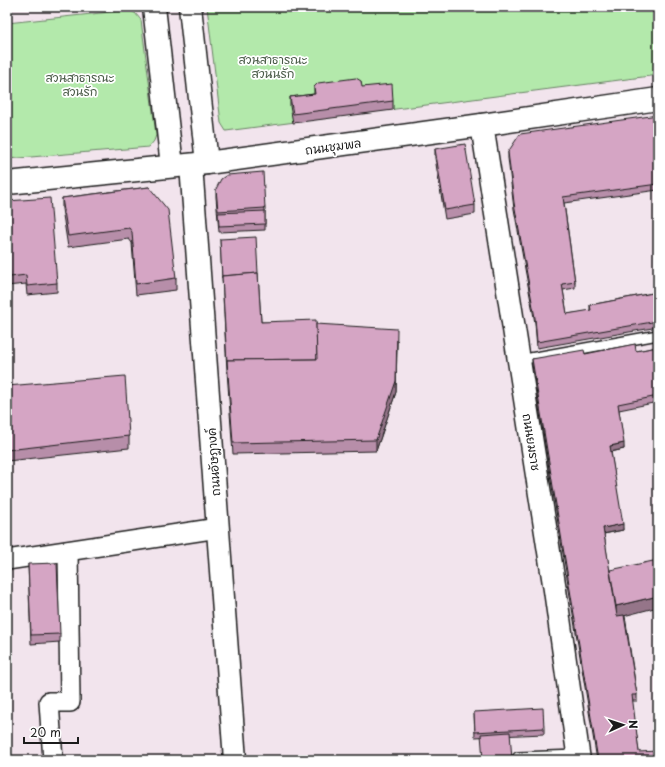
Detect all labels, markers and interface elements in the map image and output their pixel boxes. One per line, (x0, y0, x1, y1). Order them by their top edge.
park label: สวนสาธารณะ สวนนรัก (239, 50, 308, 82)
park label: สวนสาธารณะ สวนรัก (46, 68, 115, 100)
street label: ถนนชุมพล (304, 133, 362, 160)
street label: ถนนยมราช (519, 412, 545, 472)
street label: ถนนอัษฎางค์ (202, 427, 224, 497)
north arrow (603, 705, 643, 745)
scale bar (24, 719, 78, 745)
text: N (625, 720, 642, 730)
text: 20 m (30, 723, 61, 741)

